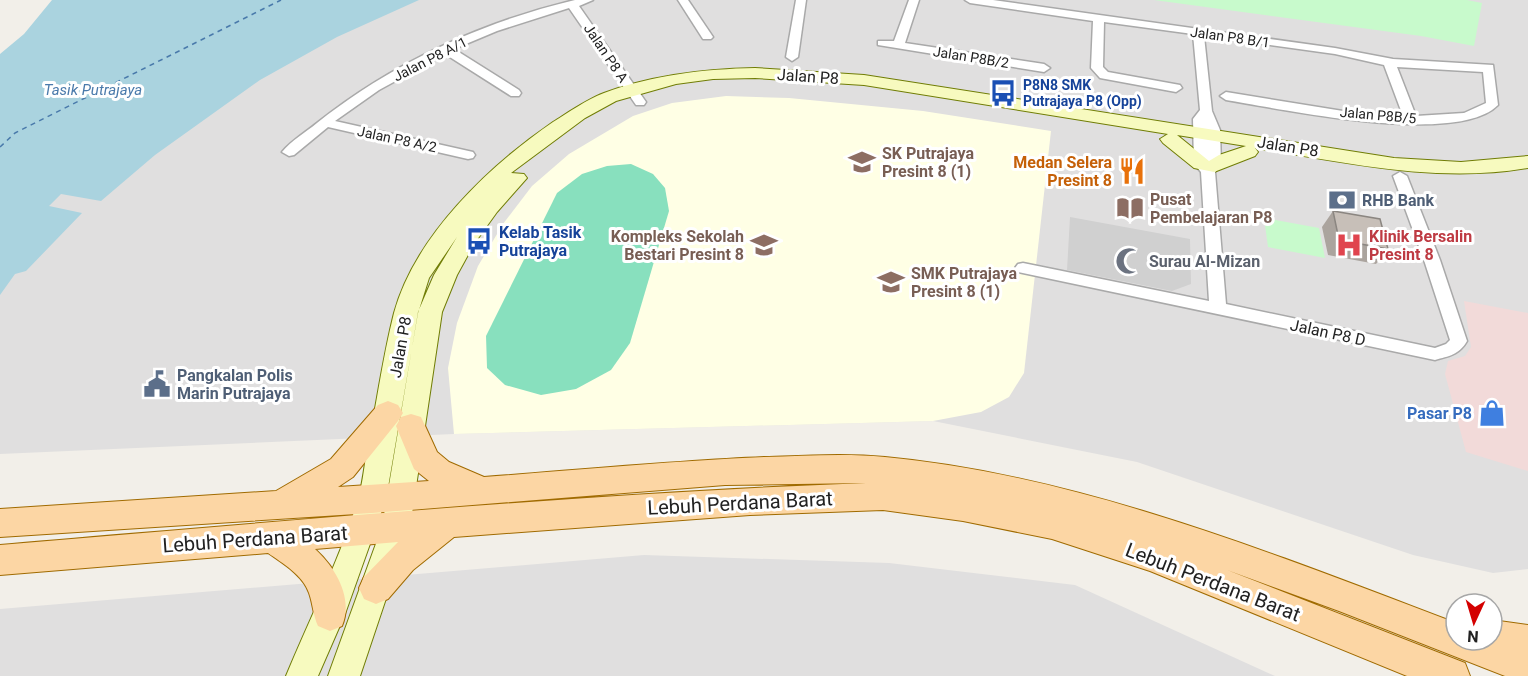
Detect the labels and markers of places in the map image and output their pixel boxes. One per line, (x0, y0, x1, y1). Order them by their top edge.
place label: P8N8 SMK Putrajaya P8 (Opp) (1023, 77, 1142, 110)
bus stop icon: P8N8 SMK Putrajaya P8 (Opp) (988, 78, 1018, 108)
place label: SK Putrajaya Presint 8 (1) (882, 144, 974, 181)
school or university icon: SK Putrajaya Presint 8 (1) (847, 147, 877, 177)
place label: Medan Selera Presint 8 (1013, 153, 1112, 190)
restaurant icon: Medan Selera Presint 8 (1117, 156, 1147, 186)
bank icon: RHB Bank (1327, 185, 1357, 215)
place label: Pusat Pembelajaran P8 (1150, 190, 1272, 227)
place label: RHB Bank (1362, 191, 1434, 210)
library icon: Pusat Pembelajaran P8 (1115, 193, 1145, 223)
place label: Kelab Tasik Putrajaya (499, 223, 582, 260)
bus stop icon: Kelab Tasik Putrajaya (464, 226, 494, 256)
place label: Kompleks Sekolah Bestari Presint 8 (611, 227, 744, 264)
place label: Klinik Bersalin Presint 8 (1369, 227, 1472, 264)
school or university icon: Kompleks Sekolah Bestari Presint 8 (749, 230, 779, 260)
hospital icon: Klinik Bersalin Presint 8 (1334, 230, 1364, 260)
mosque icon: Surau Al-Mizan (1114, 246, 1144, 276)
place label: Surau Al-Mizan (1149, 252, 1260, 271)
place label: SMK Putrajaya Presint 8 (1) (911, 264, 1017, 301)
school or university icon: SMK Putrajaya Presint 8 (1) (876, 267, 906, 297)
place label: Pangkalan Polis Marin Putrajaya (177, 366, 293, 403)
public building icon: Pangkalan Polis Marin Putrajaya (142, 369, 172, 399)
shop icon: Pasar P8 (1477, 398, 1507, 428)
place label: Pasar P8 (1407, 404, 1472, 423)

